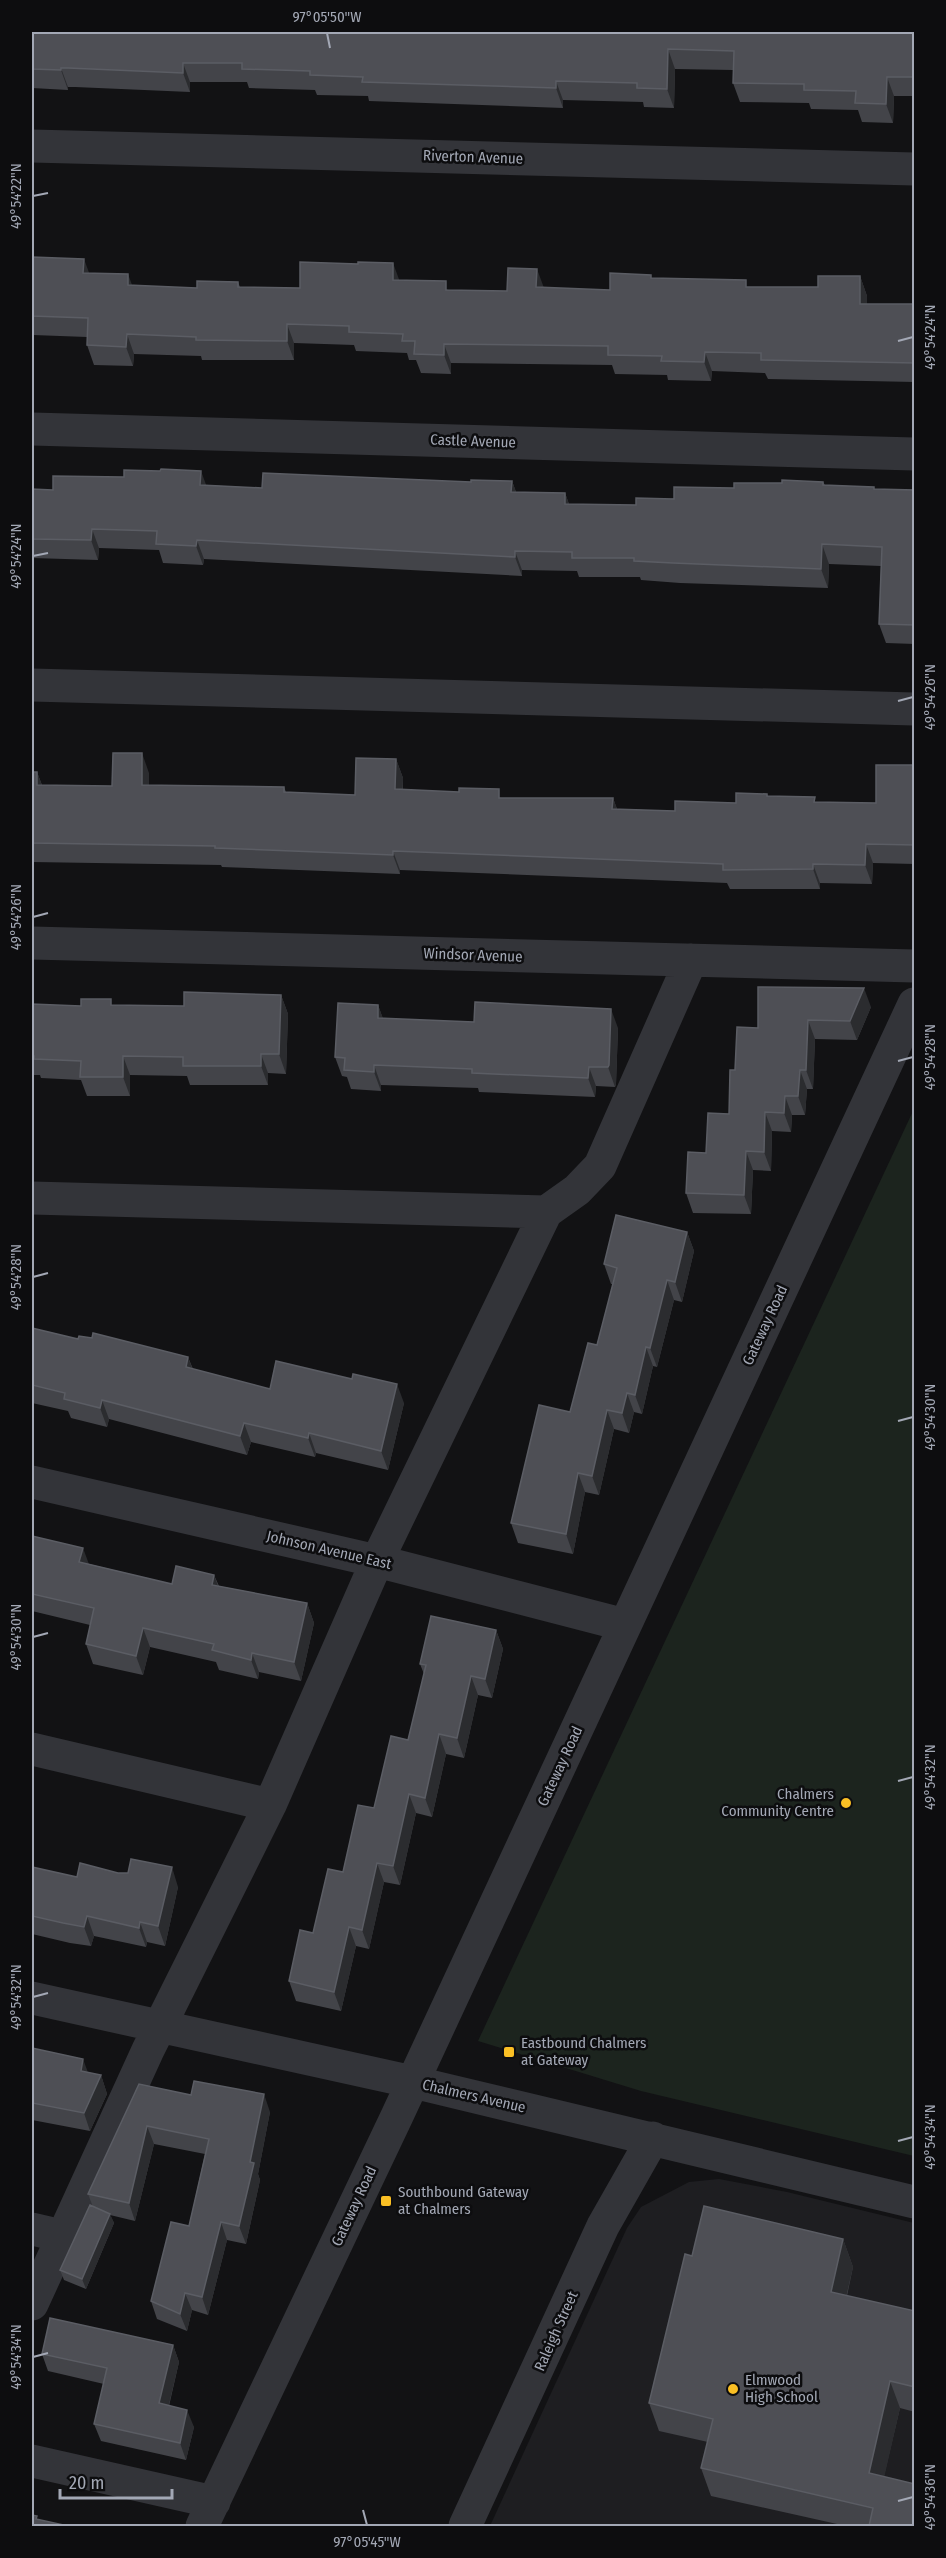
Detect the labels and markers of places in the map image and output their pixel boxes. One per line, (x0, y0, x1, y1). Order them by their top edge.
place label: Chalmers Community Centre (721, 1785, 834, 1820)
marker: Chalmers Community Centre (839, 1796, 853, 1810)
place label: Eastbound Chalmers at Gateway (521, 2034, 647, 2069)
marker: Eastbound Chalmers at Gateway (502, 2045, 516, 2059)
place label: Southbound Gateway at Chalmers (398, 2183, 529, 2218)
marker: Southbound Gateway at Chalmers (379, 2194, 393, 2208)
place label: Elmwood High School (745, 2371, 818, 2406)
marker: Elmwood High School (726, 2382, 740, 2396)

